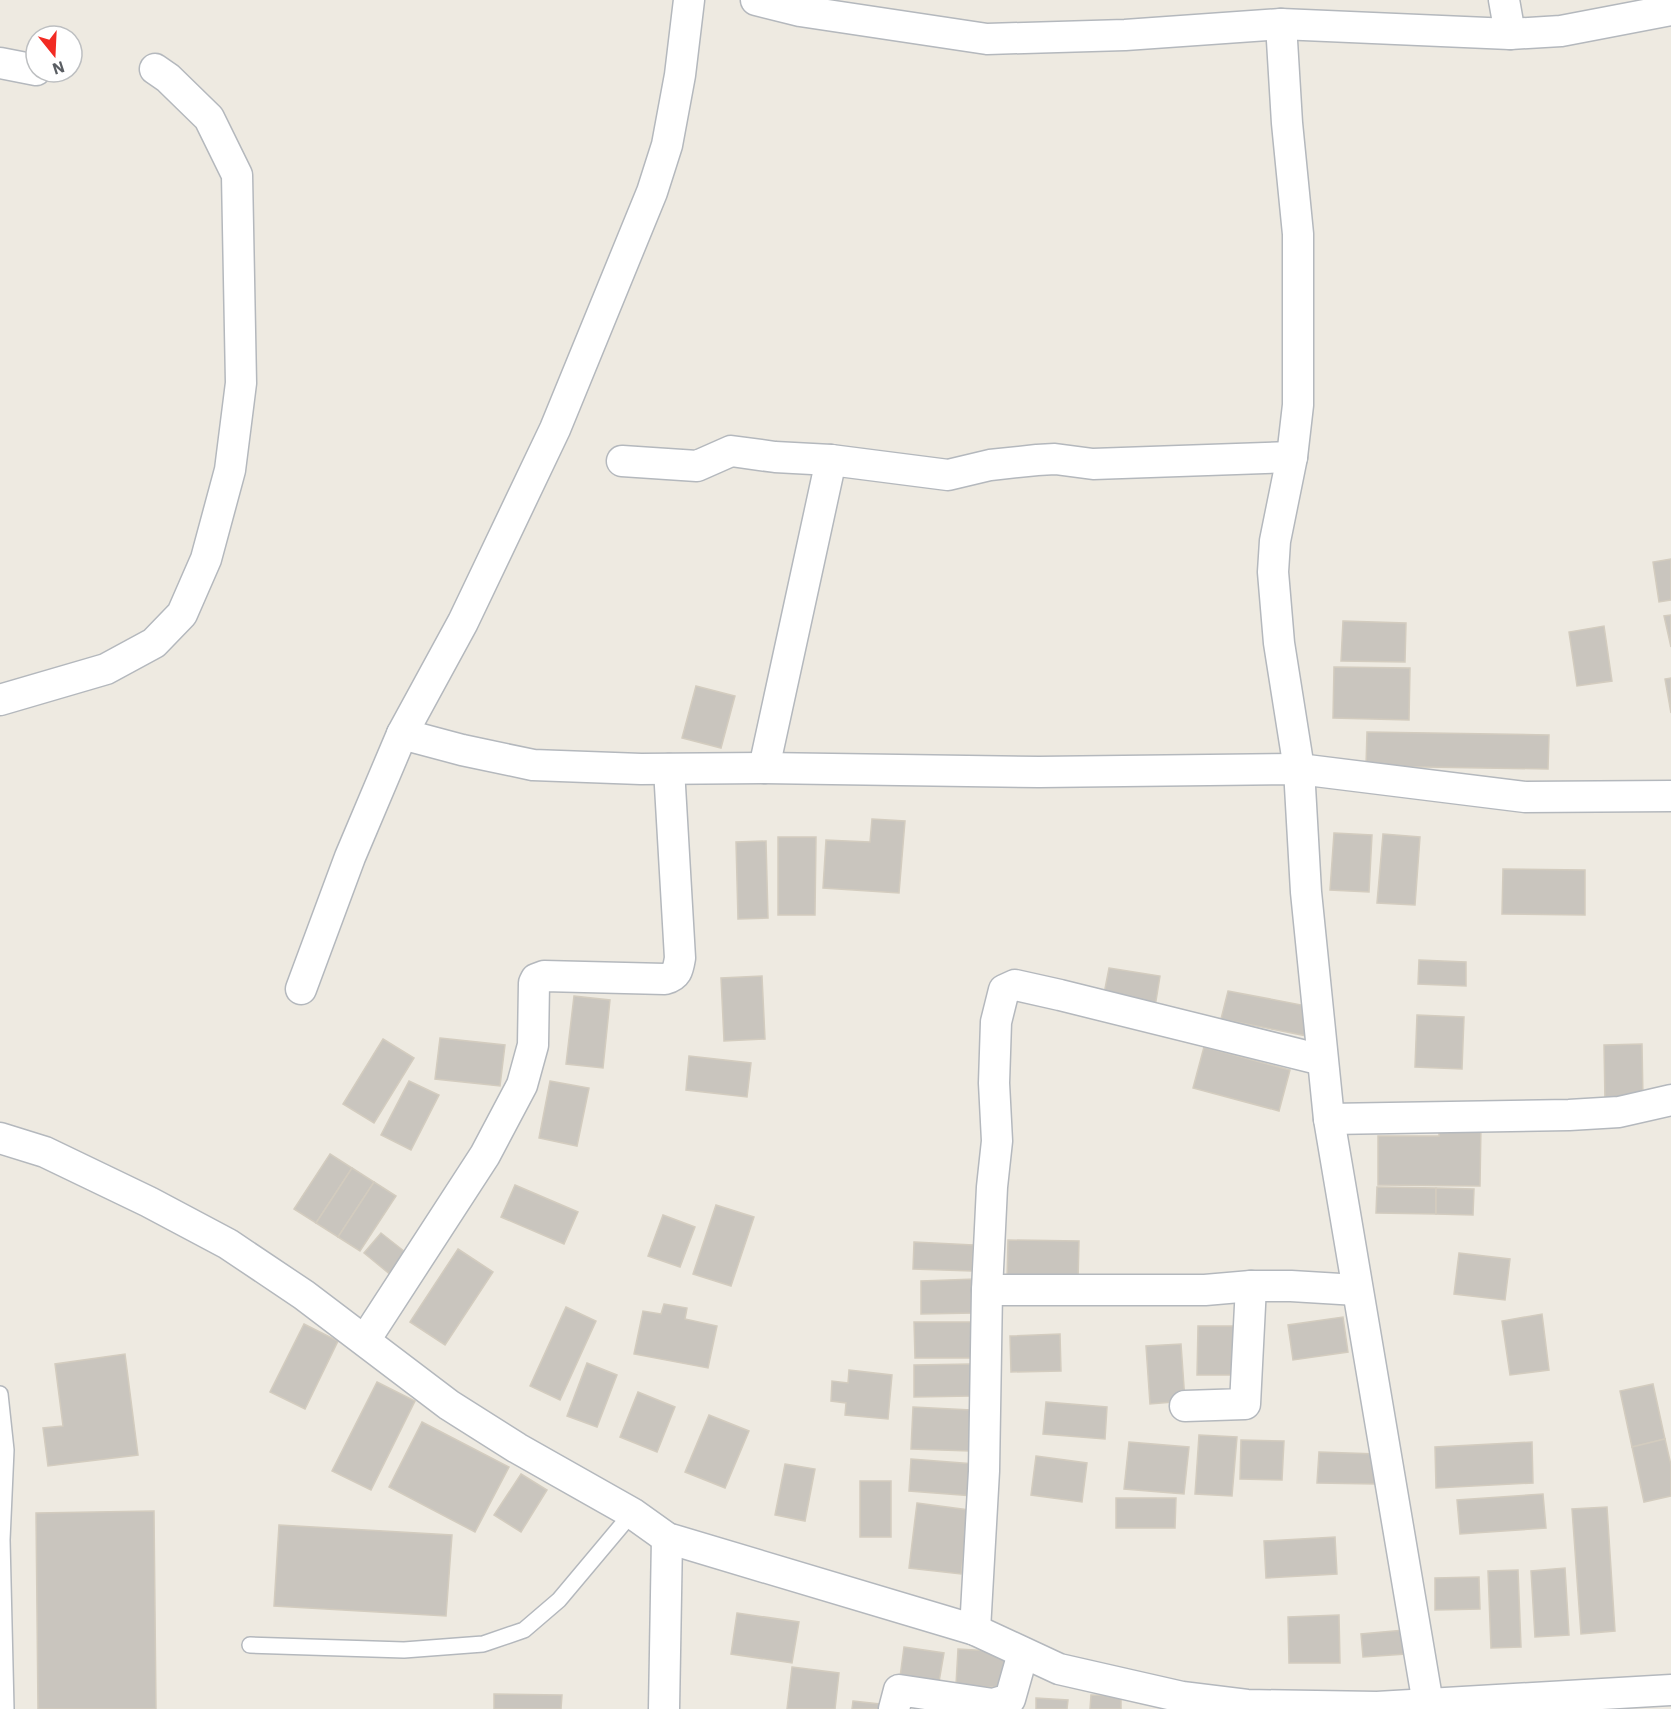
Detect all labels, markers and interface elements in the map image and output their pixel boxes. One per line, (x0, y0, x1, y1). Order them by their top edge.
north arrow (24, 24, 84, 84)
text: N (50, 57, 67, 80)

